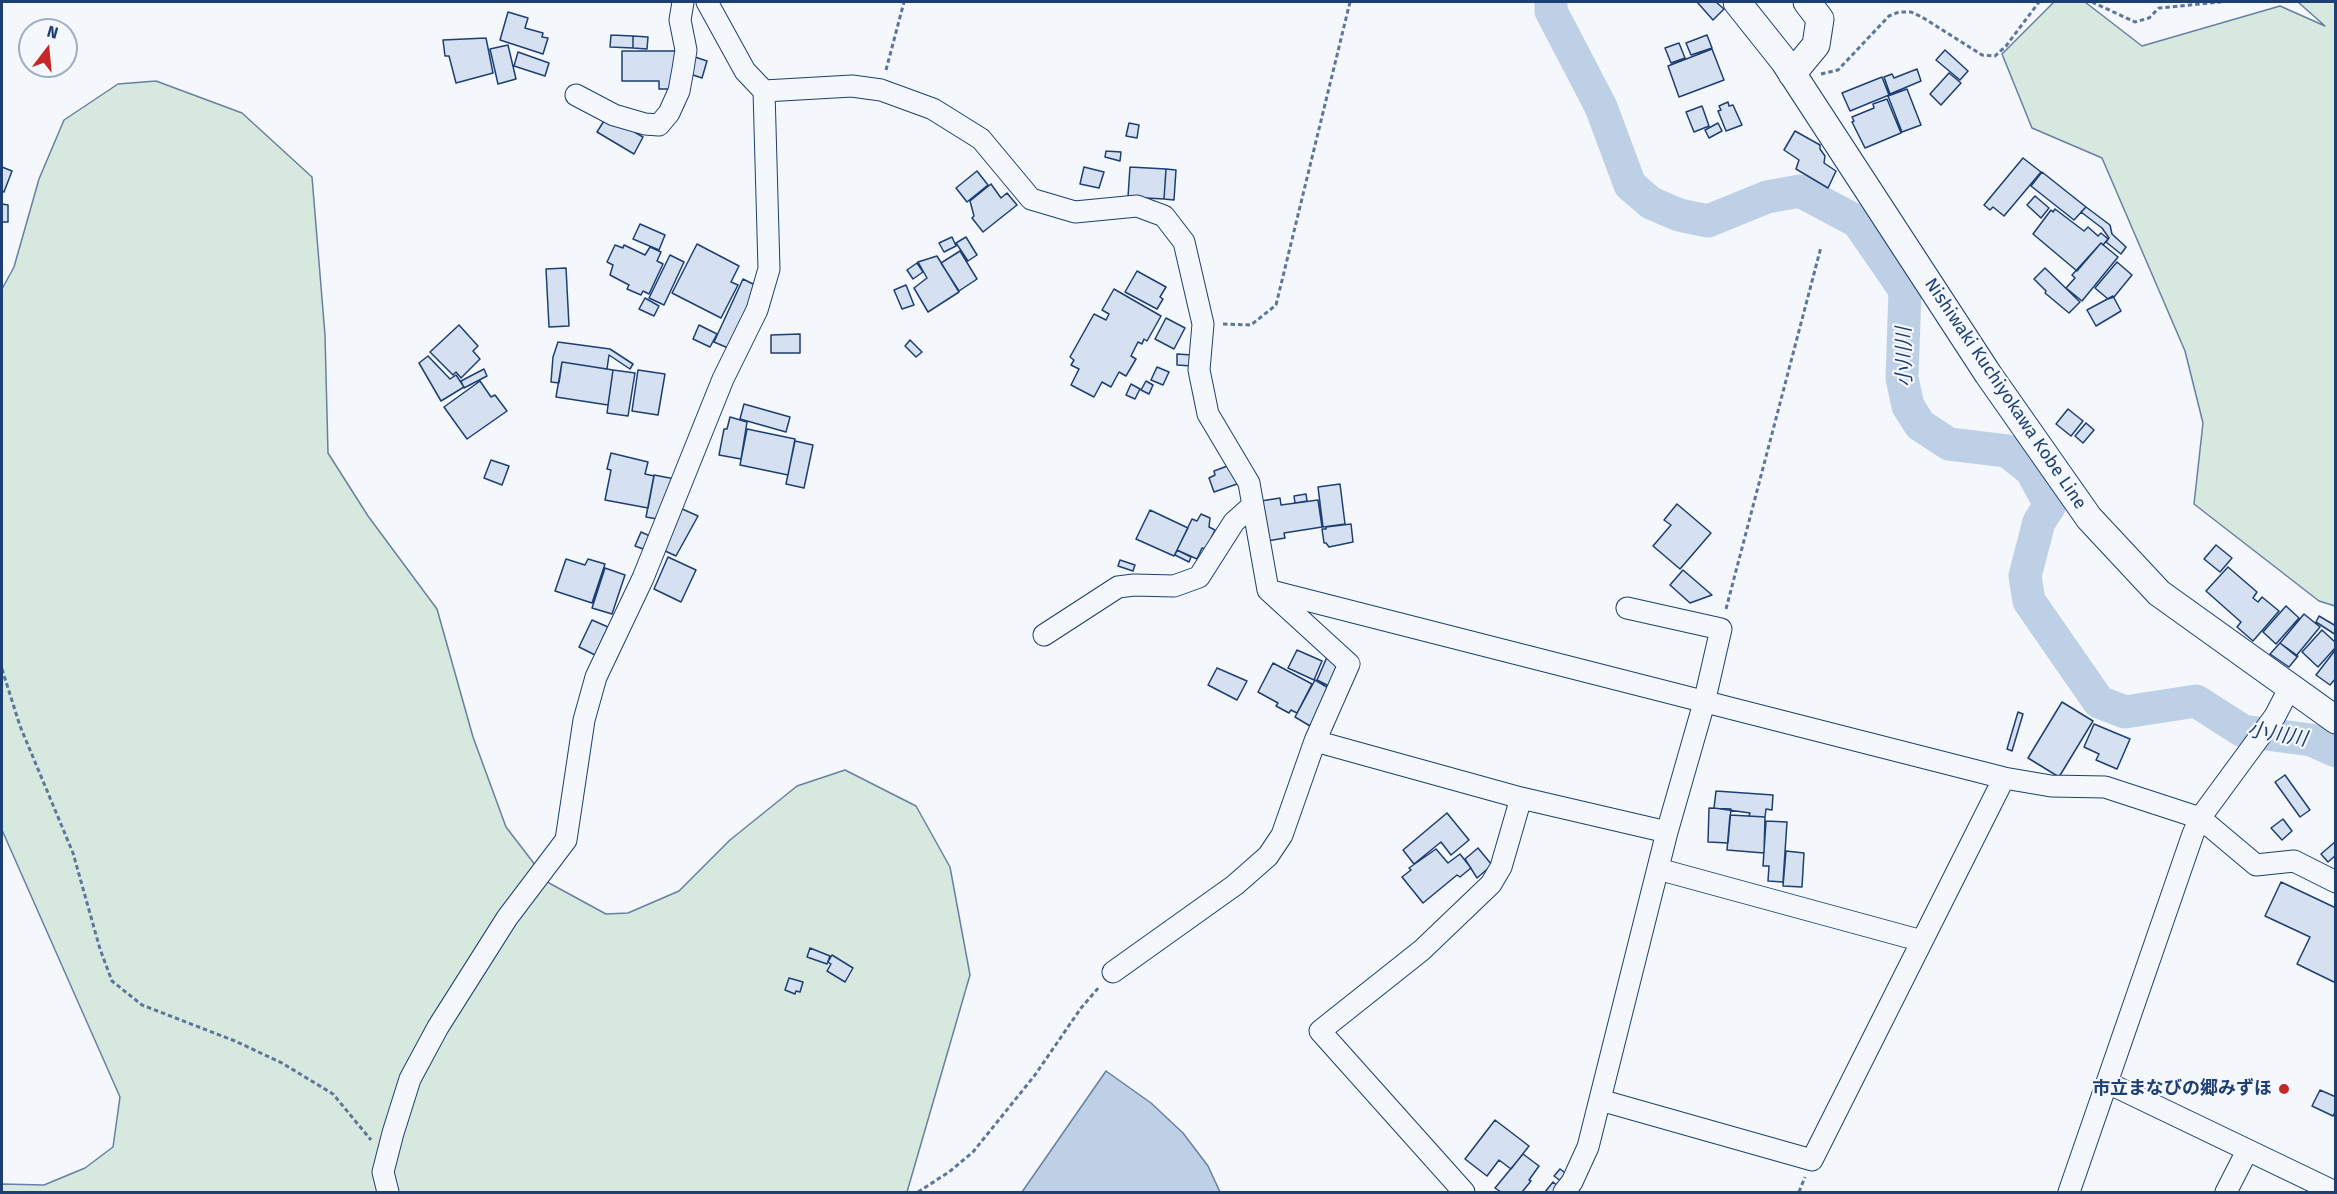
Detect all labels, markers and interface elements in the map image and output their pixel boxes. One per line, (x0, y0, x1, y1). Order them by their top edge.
north arrow (18, 18, 78, 78)
text: N (45, 22, 60, 43)
street label: Nishiwaki Kuchiyokawa Kobe Line (1919, 274, 2091, 514)
water label: 小川川 (1892, 327, 1918, 387)
water label: 小川川 (2245, 718, 2309, 752)
place label: 市立まなびの郷みずほ (2092, 1078, 2272, 1100)
marker: 市立まなびの郷みずほ (2277, 1082, 2291, 1096)

